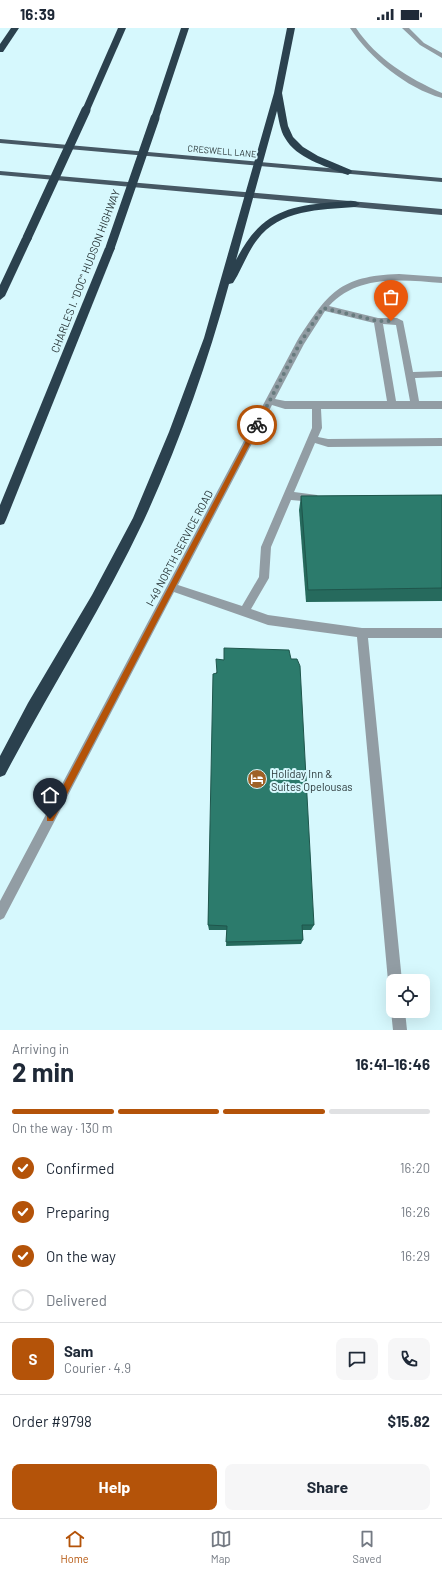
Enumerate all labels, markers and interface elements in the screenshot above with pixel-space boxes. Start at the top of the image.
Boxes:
text: 16:39 [20,5,55,23]
street label: CRESWELL LANE [187,143,257,159]
street label: CHARLES I. "DOC" HUDSON HIGHWAY [48,187,122,355]
pin [374,280,408,321]
icon: bag [380,286,402,308]
courier [237,405,277,445]
icon: bike [246,414,268,436]
street label: I-49 NORTH SERVICE ROAD [143,488,215,608]
place label: Holiday Inn & Suites Opelousas [271,767,353,793]
hotel icon: Holiday Inn & Suites Opelousas [246,768,268,790]
pin [33,778,67,819]
icon: home [39,784,61,806]
map controls [386,974,430,1018]
button: locate [386,974,430,1018]
text: Arriving in [12,1041,69,1057]
text: 16:41–16:46 [355,1055,430,1073]
text: 2 min [12,1056,74,1087]
text: On the way · 130 m [12,1120,113,1136]
icon: check [12,1157,34,1179]
text: Confirmed [46,1159,114,1177]
text: 16:20 [400,1160,430,1176]
icon: check [12,1201,34,1223]
text: Preparing [46,1203,110,1221]
text: 16:26 [401,1204,430,1220]
icon: check [12,1245,34,1267]
text: On the way [46,1247,116,1265]
text: 16:29 [401,1248,430,1264]
text: Delivered [46,1291,107,1309]
button: chat [336,1338,378,1380]
button: phone [388,1338,430,1380]
text: Sam [64,1342,93,1360]
text: S [29,1350,37,1368]
text: Courier · 4.9 [64,1360,131,1376]
text: Order #9798 [12,1412,92,1430]
text: $15.82 [387,1412,430,1430]
button: Help [12,1464,217,1510]
button: Share [225,1464,430,1510]
tab: Home [61,1528,89,1565]
tab: Map [210,1528,232,1565]
tab: Saved [353,1528,381,1565]

